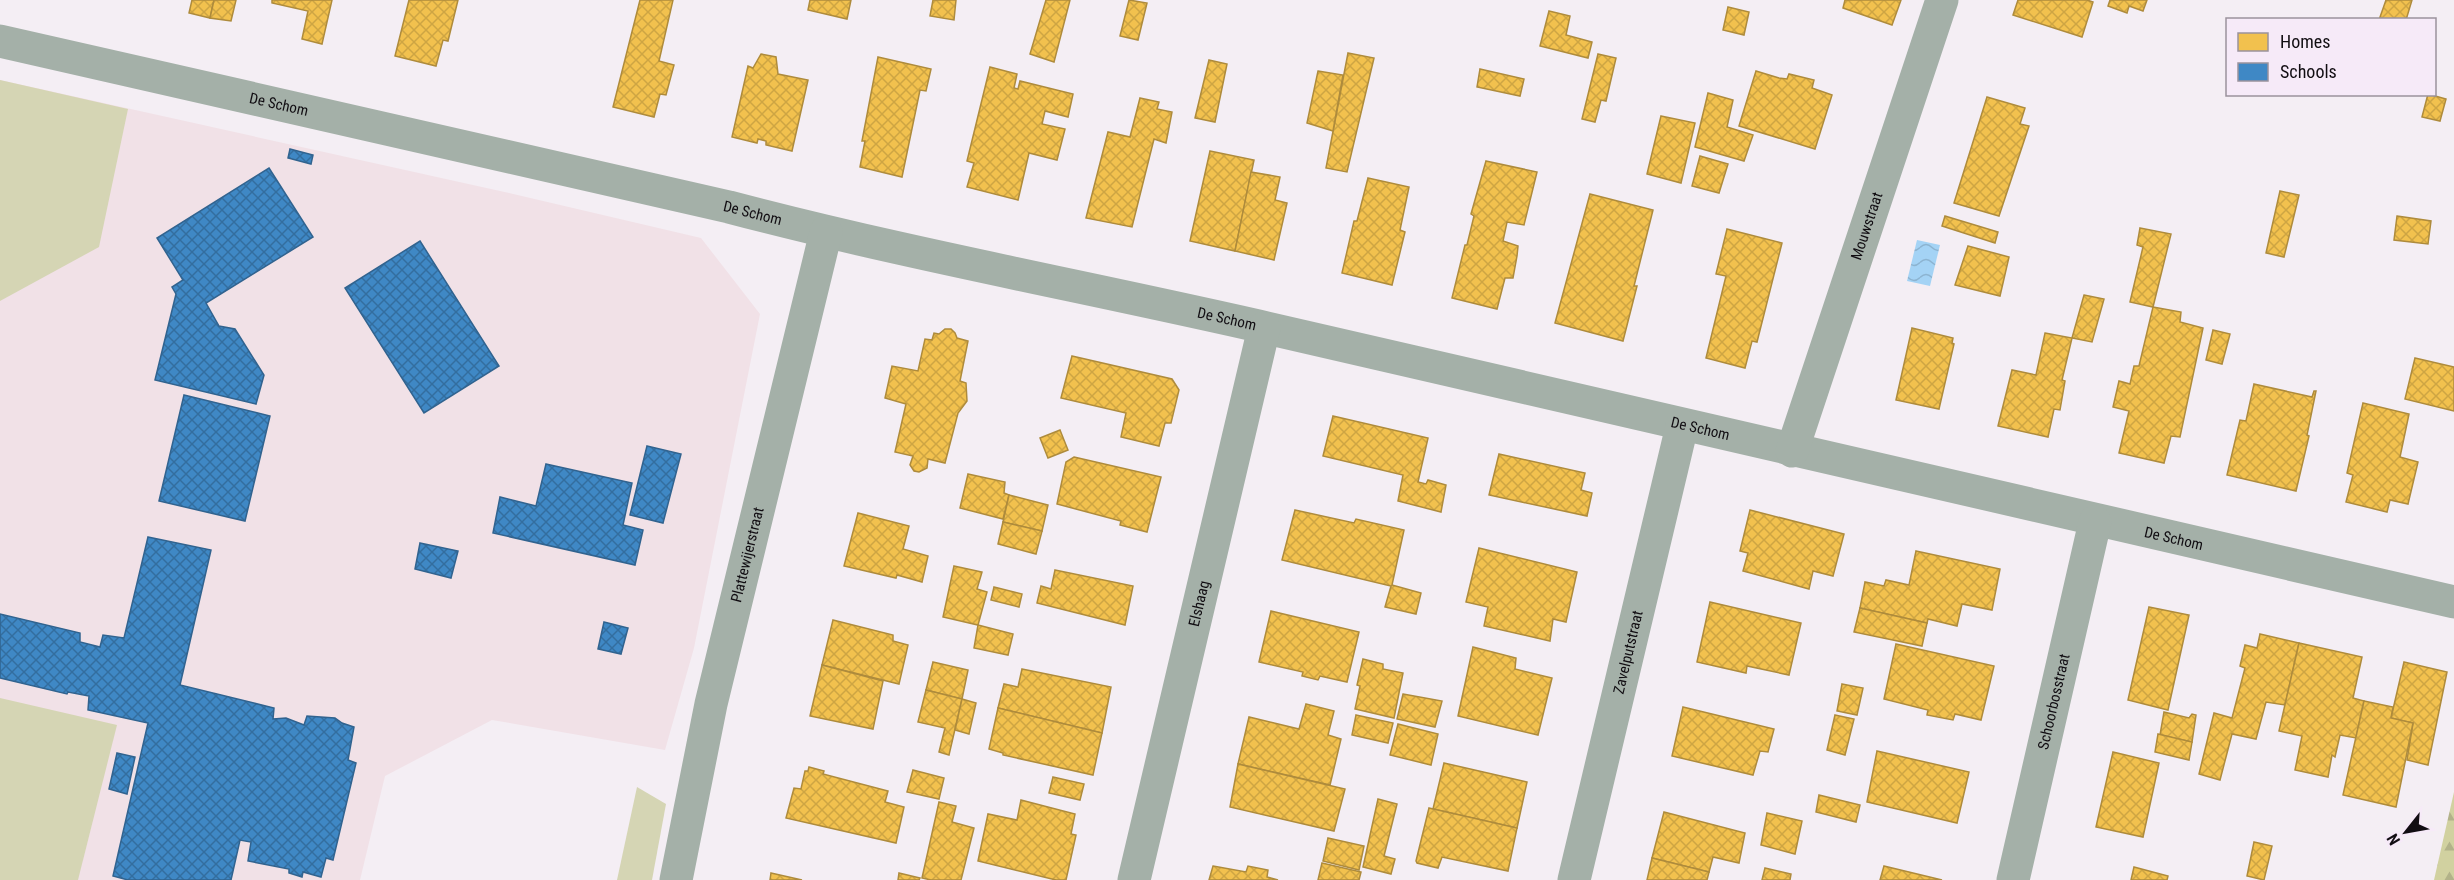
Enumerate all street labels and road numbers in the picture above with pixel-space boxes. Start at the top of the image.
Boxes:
street label: De Schom [248,89,310,120]
street label: Mouwstraat [1847,190,1886,262]
street label: De Schom [722,197,784,229]
street label: De Schom [1196,304,1258,334]
street label: De Schom [1669,413,1732,444]
street label: Plattewijerstraat [727,505,768,604]
street label: De Schom [2143,523,2205,554]
street label: Elshaag [1185,579,1213,628]
street label: Zavelputstraat [1610,609,1647,696]
street label: Schoorbosstraat [2034,652,2074,751]

